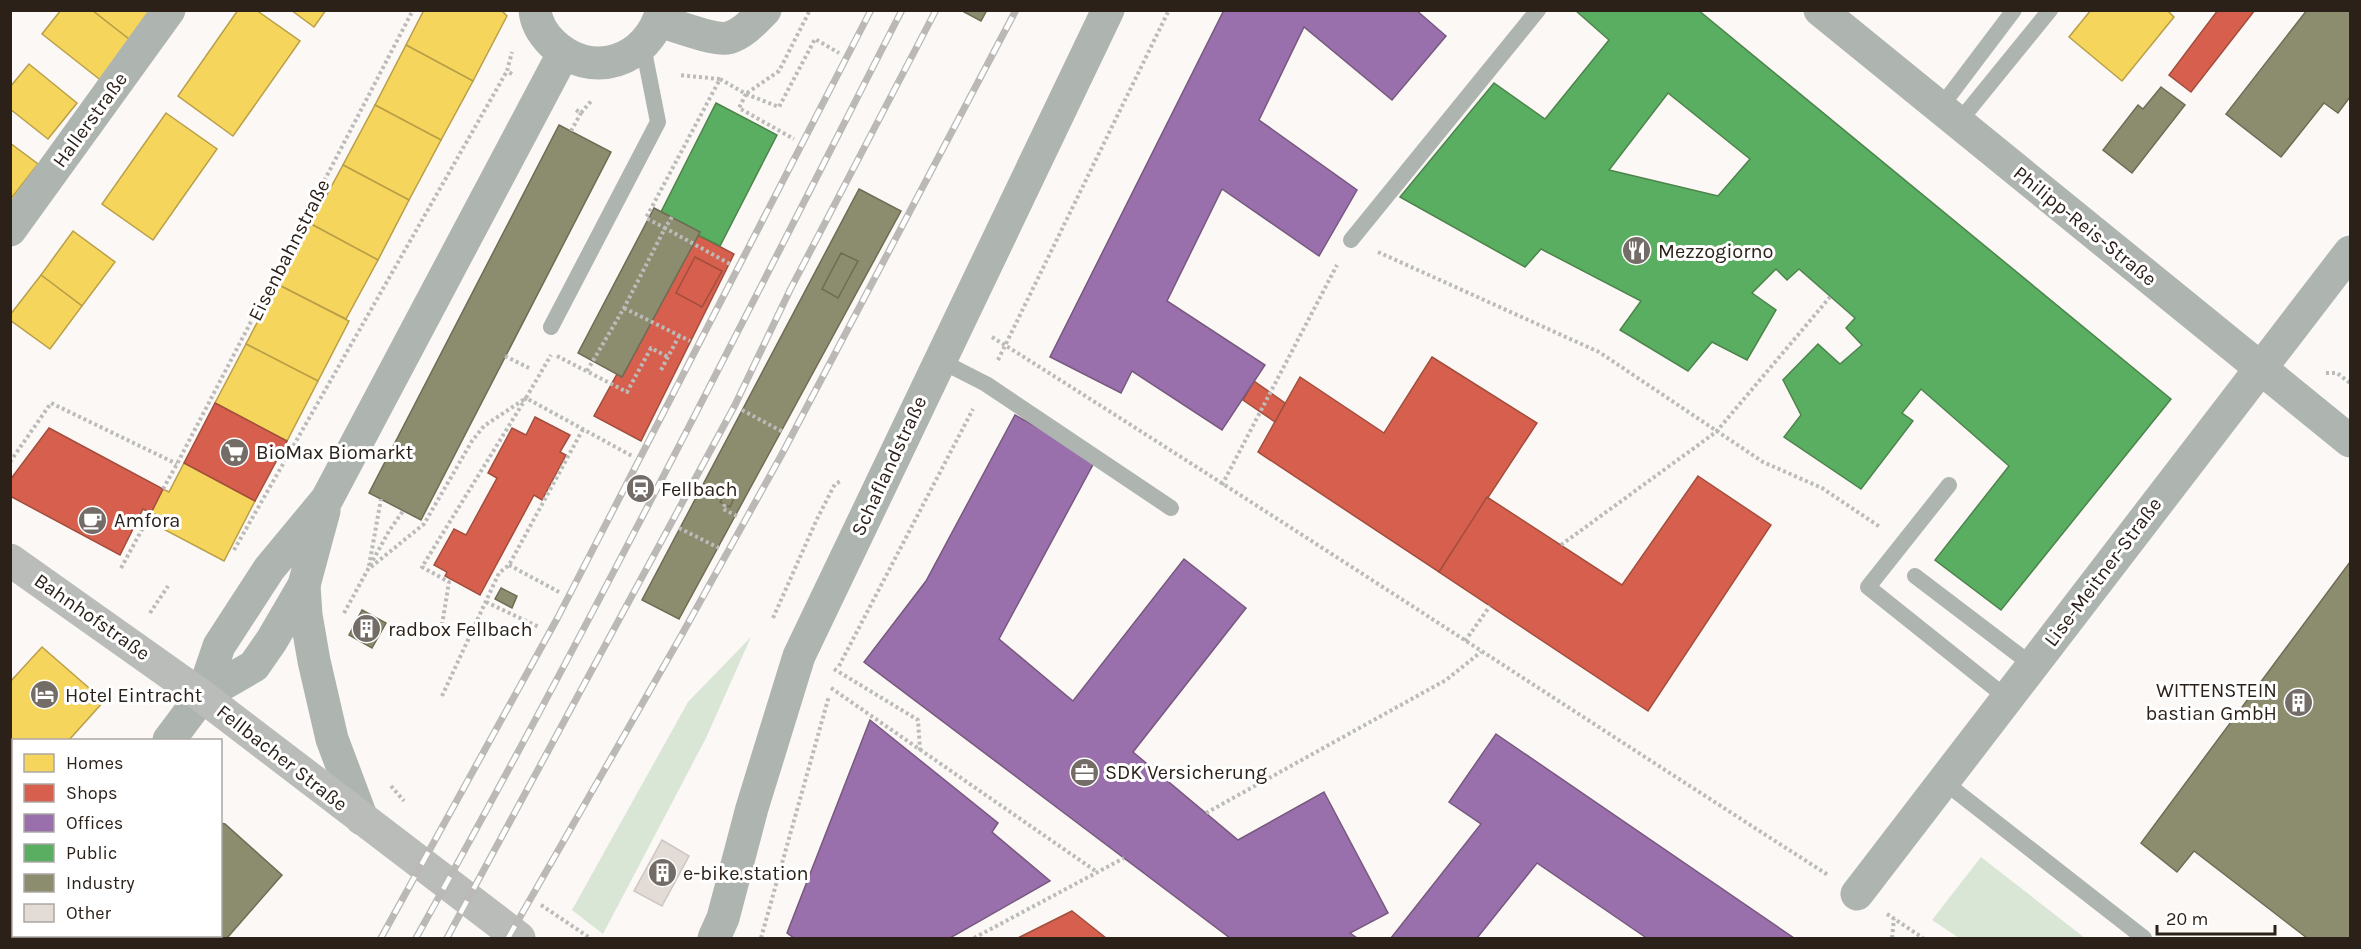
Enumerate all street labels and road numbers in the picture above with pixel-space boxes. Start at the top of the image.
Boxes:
street label: Hallerstraße [48,68,132,172]
street label: Philipp-Reis-Straße [2009,161,2161,291]
street label: Eisenbahnstraße [243,175,335,325]
street label: Schaflandstraße [847,392,931,540]
street label: Lise-Meitner-Straße [2039,493,2167,651]
street label: Bahnhofstraße [30,569,154,665]
street label: Fellbacher Straße [212,700,352,816]

